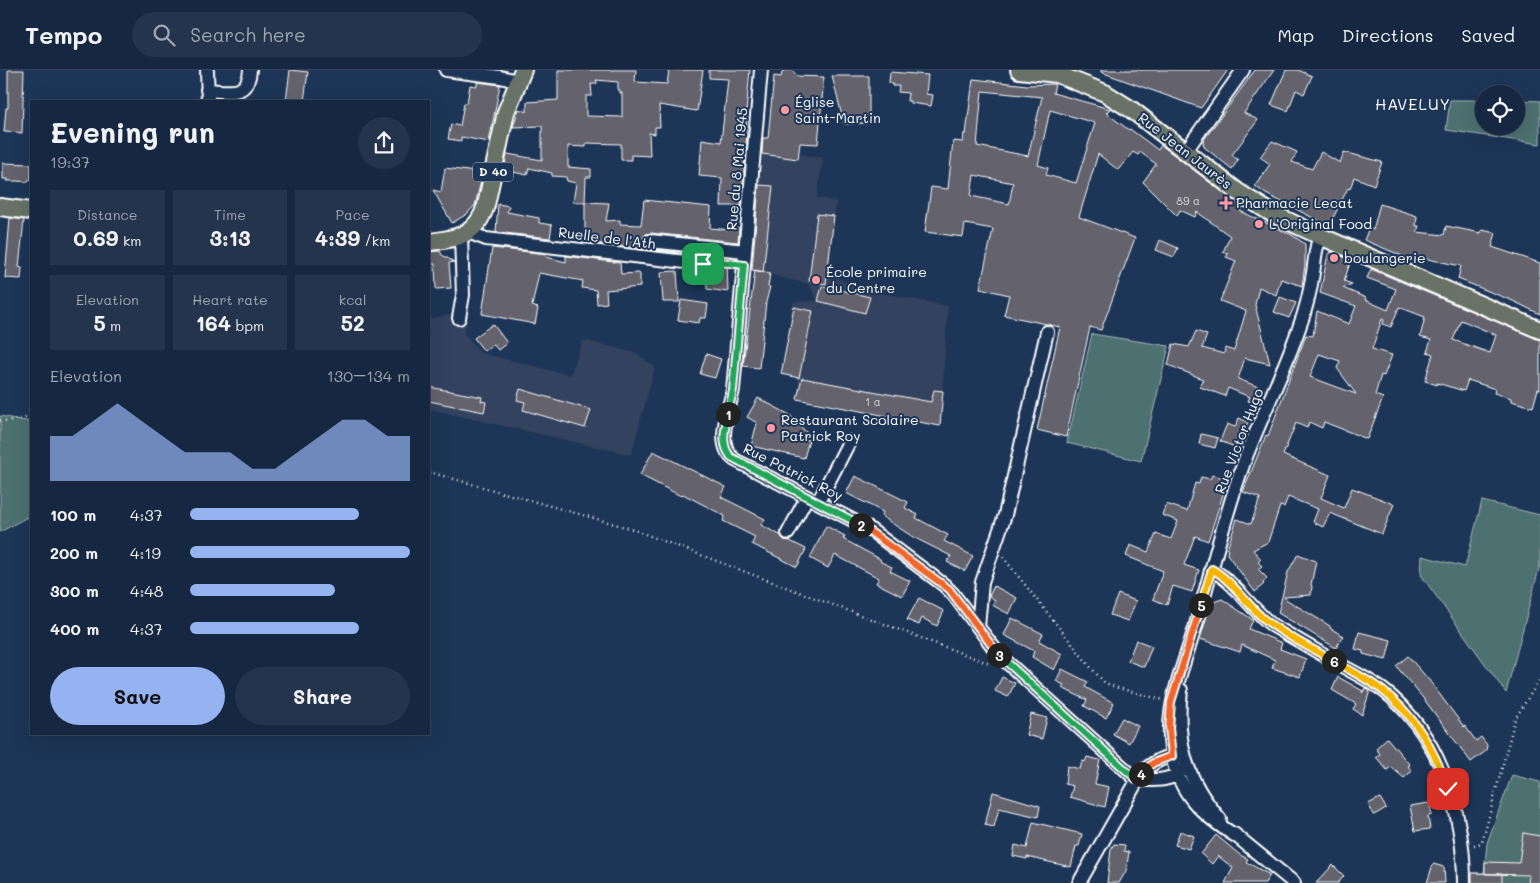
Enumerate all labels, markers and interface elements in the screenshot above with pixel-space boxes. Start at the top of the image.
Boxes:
search box [132,12,482,57]
text: Tempo [25,19,102,50]
icon: search [150,21,178,49]
text: Search here [190,22,306,47]
text: Map [1277,23,1314,47]
text: Directions [1342,23,1434,47]
text: Saved [1462,23,1515,47]
map controls [1475,85,1525,135]
button: locate [1475,85,1525,135]
place label: Église Saint-Martin [795,92,881,127]
district label: HAVELUY [1375,93,1451,114]
marker: Église Saint-Martin [779,104,791,116]
street label: Rue du 8 Mai 1945 [722,107,751,231]
street label: Rue Jean Jaurès [1135,108,1236,193]
text: Evening run [50,114,215,150]
button: share [358,117,410,169]
text: 19:37 [50,151,90,172]
road number: D 40 [473,162,513,181]
house number: 89 a [1176,193,1200,208]
place label: Pharmacie Lecat [1236,193,1353,212]
marker: Pharmacie Lecat [1220,197,1232,209]
text: Distance [77,205,137,224]
text: Time [214,205,246,224]
text: Pace [336,205,370,224]
place label: L'Original Food [1269,214,1372,233]
marker: L'Original Food [1253,218,1265,230]
street label: Ruelle de l'Ath [557,222,657,253]
text: 0.69 [73,224,118,251]
text: 3:13 [209,224,251,251]
text: 4:39 [315,224,360,251]
text: km [118,231,142,250]
text: /km [360,231,390,250]
pin [682,243,724,285]
place label: boulangerie [1344,248,1426,267]
icon: arrive [689,250,717,278]
marker: boulangerie [1328,252,1340,264]
place label: École primaire du Centre [826,262,927,297]
marker: École primaire du Centre [810,274,822,286]
text: Elevation [76,290,139,309]
text: Heart rate [192,290,268,309]
text: kcal [339,290,367,309]
text: 5 [93,309,106,336]
text: 164 [196,309,231,336]
text: 52 [341,309,365,336]
text: m [106,316,121,335]
text: bpm [231,316,264,335]
text: Elevation [50,365,122,386]
text: 130–134 m [327,365,410,386]
street label: Rue Victor Hugo [1210,385,1267,496]
house number: 1 a [865,394,881,409]
pin: 1 [716,402,740,426]
text: 1 [725,405,732,424]
place label: Restaurant Scolaire Patrick Roy [781,410,919,445]
marker: Restaurant Scolaire Patrick Roy [765,422,777,434]
street label: Rue Patrick Roy [740,438,846,505]
text: 100 m [50,504,96,525]
text: 4:37 [130,504,163,525]
pin: 2 [848,512,874,538]
text: 2 [858,516,865,535]
text: 200 m [50,542,98,563]
text: 4:19 [130,542,161,563]
text: 300 m [50,580,99,601]
text: 4:48 [130,580,163,601]
pin: 5 [1188,592,1214,618]
text: 5 [1197,596,1206,615]
text: 400 m [50,618,99,639]
text: 4:37 [130,618,163,639]
pin: 3 [986,642,1012,668]
text: 3 [995,646,1004,665]
pin: 6 [1322,648,1346,674]
text: 6 [1330,652,1339,671]
button: Save [50,667,225,725]
button: Share [235,667,410,725]
pin: 4 [1128,762,1154,786]
text: 4 [1137,765,1146,784]
pin [1427,768,1469,810]
icon: check [1434,775,1462,803]

